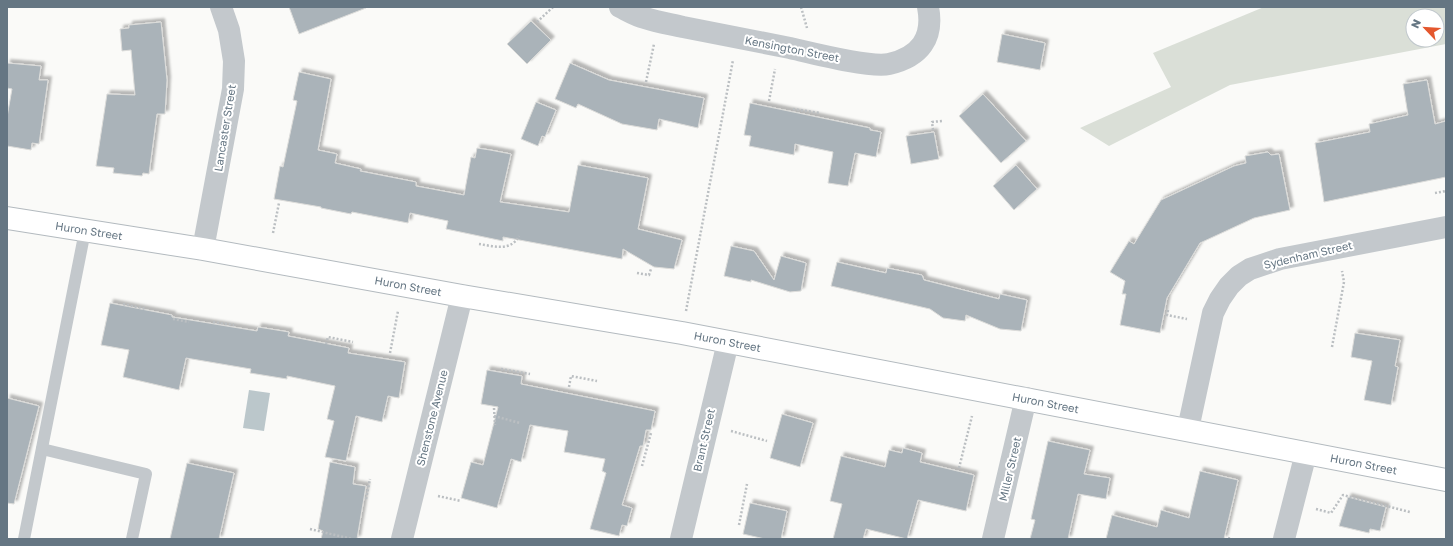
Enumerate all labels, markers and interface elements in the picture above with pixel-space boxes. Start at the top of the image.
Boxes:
north arrow [1405,8,1445,48]
text: N [1408,17,1423,30]
street label: Kensington Street [744,33,840,64]
street label: Lancaster Street [211,84,238,172]
street label: Huron Street [54,219,124,242]
street label: Sydenham Street [1262,238,1354,271]
street label: Huron Street [374,273,443,298]
street label: Huron Street [693,328,762,354]
street label: Shenstone Avenue [413,369,450,467]
street label: Huron Street [1011,390,1080,415]
street label: Brant Street [690,407,717,473]
street label: Miller Street [996,436,1023,502]
street label: Huron Street [1329,451,1398,476]

